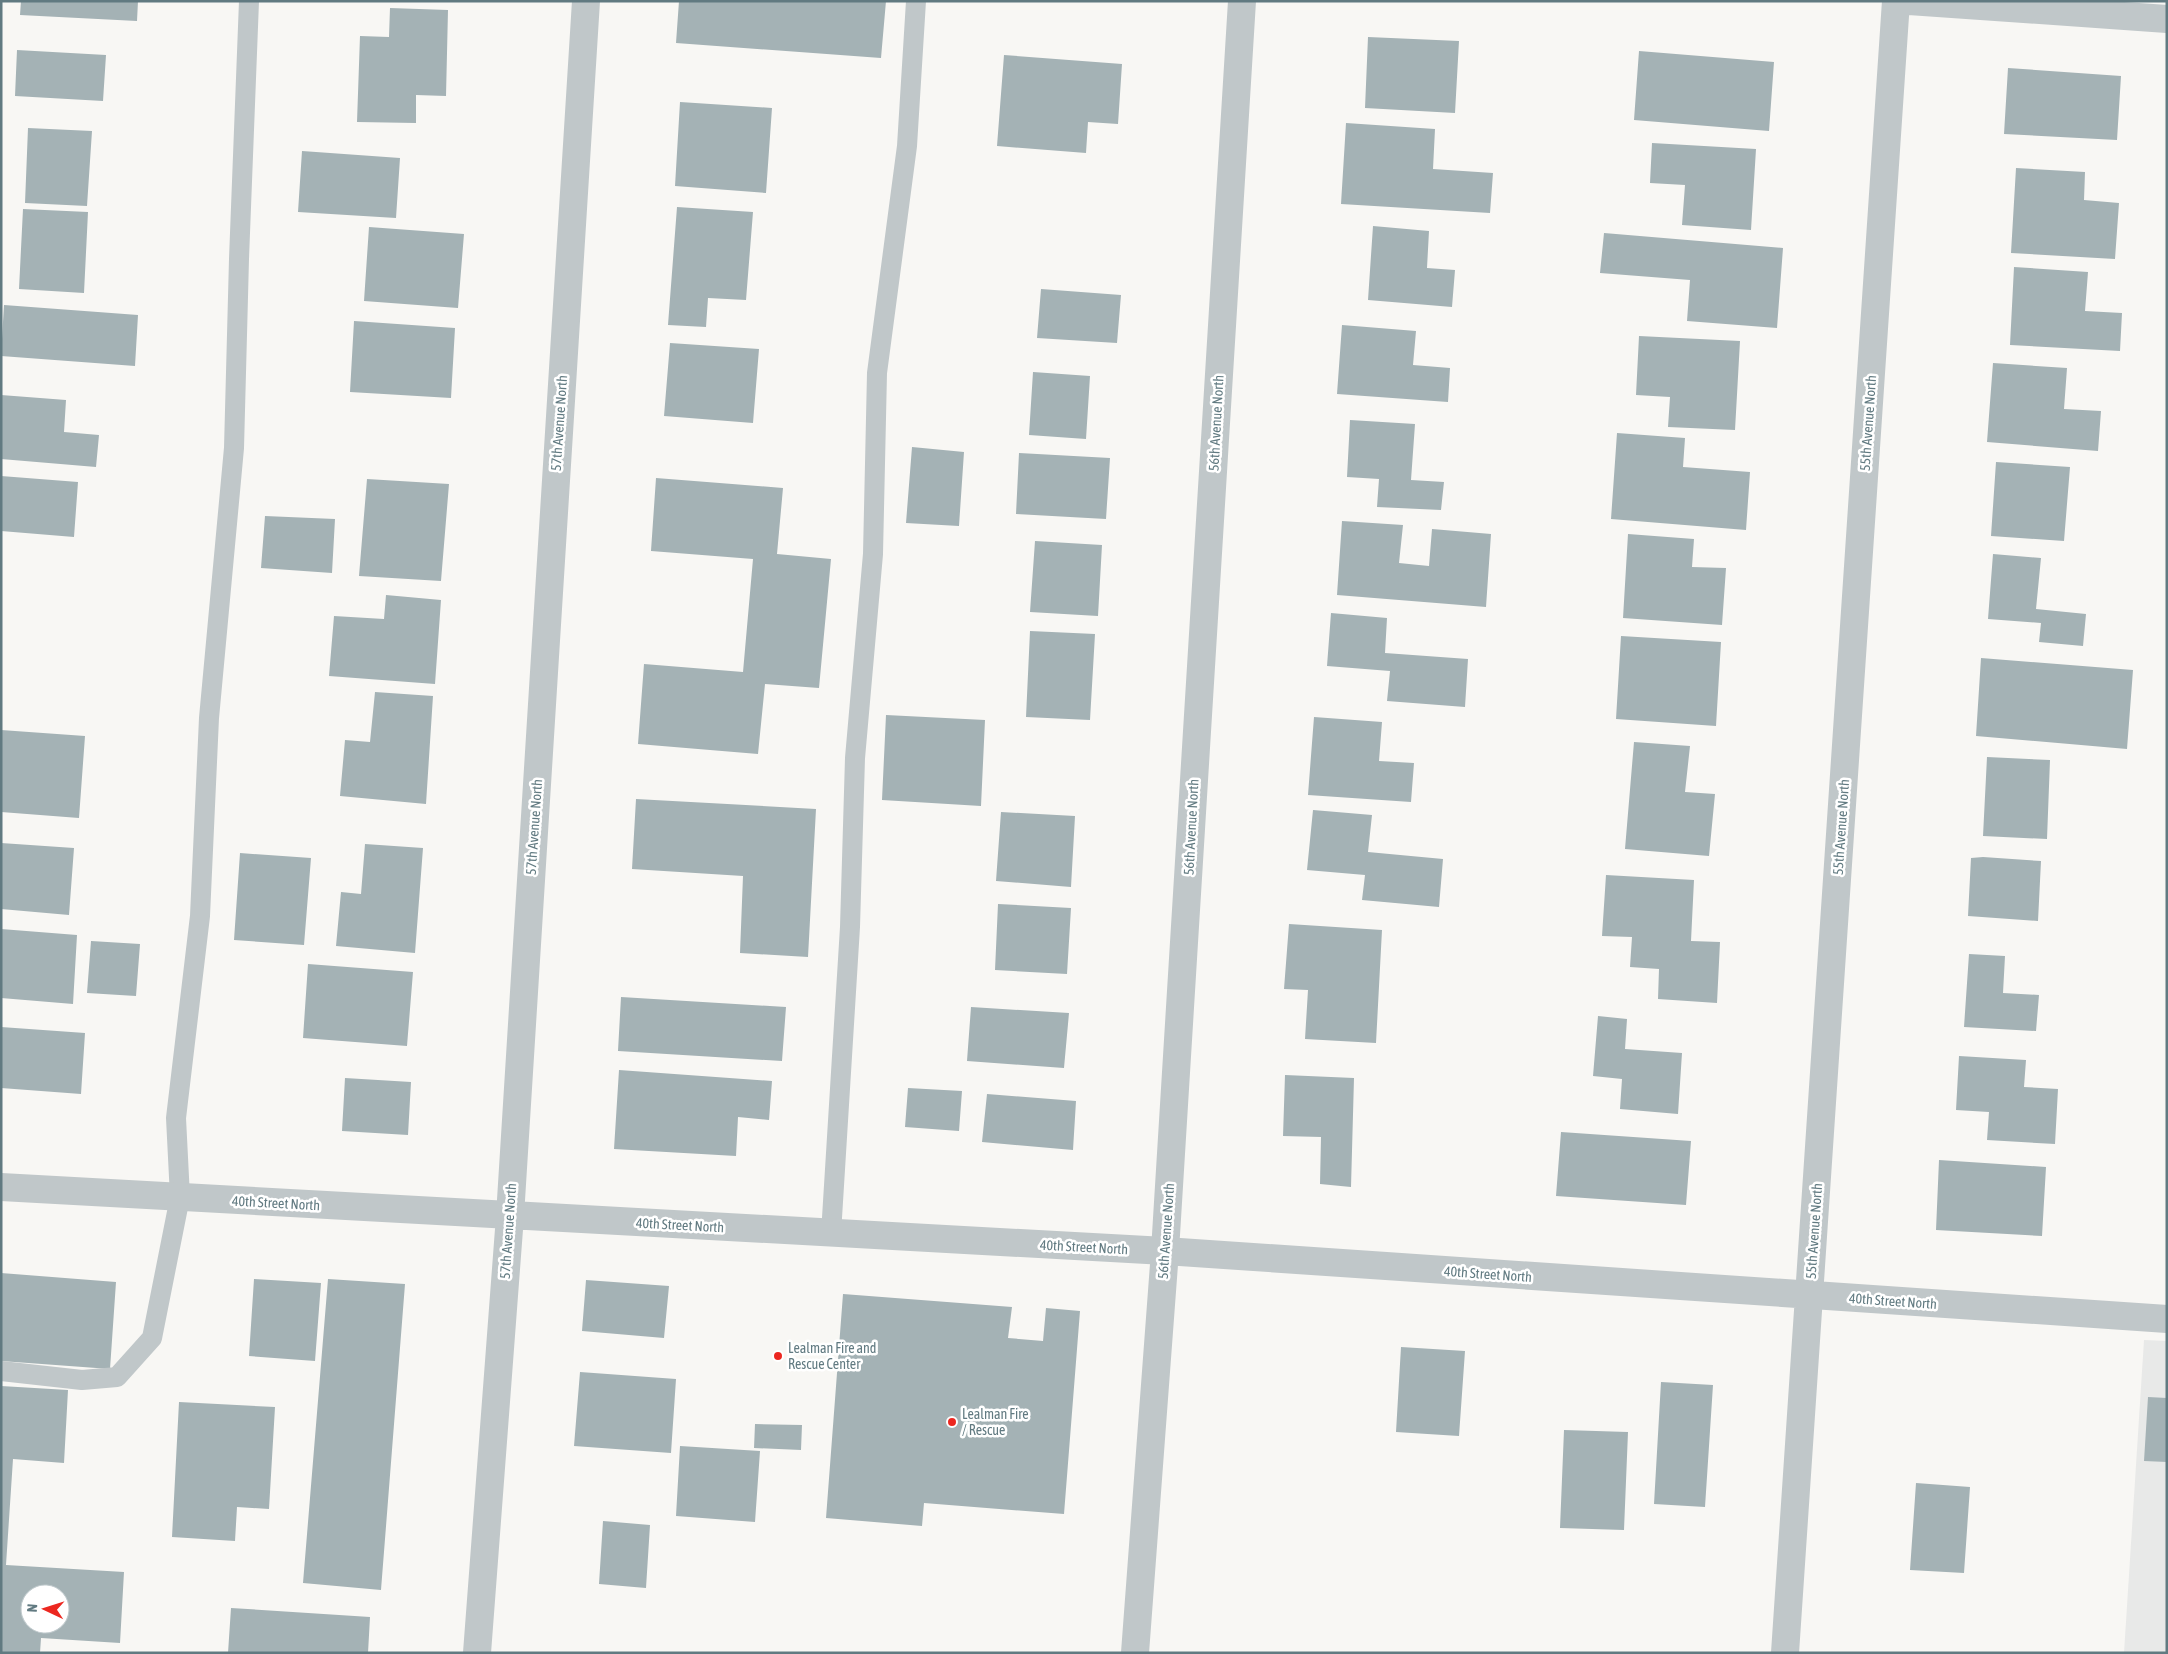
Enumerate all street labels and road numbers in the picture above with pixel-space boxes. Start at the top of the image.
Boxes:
street label: 57th Avenue North [548,374,570,472]
street label: 55th Avenue North [1857,374,1879,472]
street label: 56th Avenue North [1205,375,1227,471]
street label: 57th Avenue North [523,778,545,876]
street label: 55th Avenue North [1830,778,1852,876]
street label: 56th Avenue North [1180,779,1202,875]
street label: 57th Avenue North [497,1182,519,1280]
street label: 56th Avenue North [1155,1182,1177,1280]
street label: 55th Avenue North [1803,1182,1825,1280]
street label: 40th Street North [232,1193,320,1213]
street label: 40th Street North [636,1215,724,1235]
street label: 40th Street North [1040,1237,1128,1257]
street label: 40th Street North [1443,1263,1533,1285]
street label: 40th Street North [1848,1290,1938,1312]

